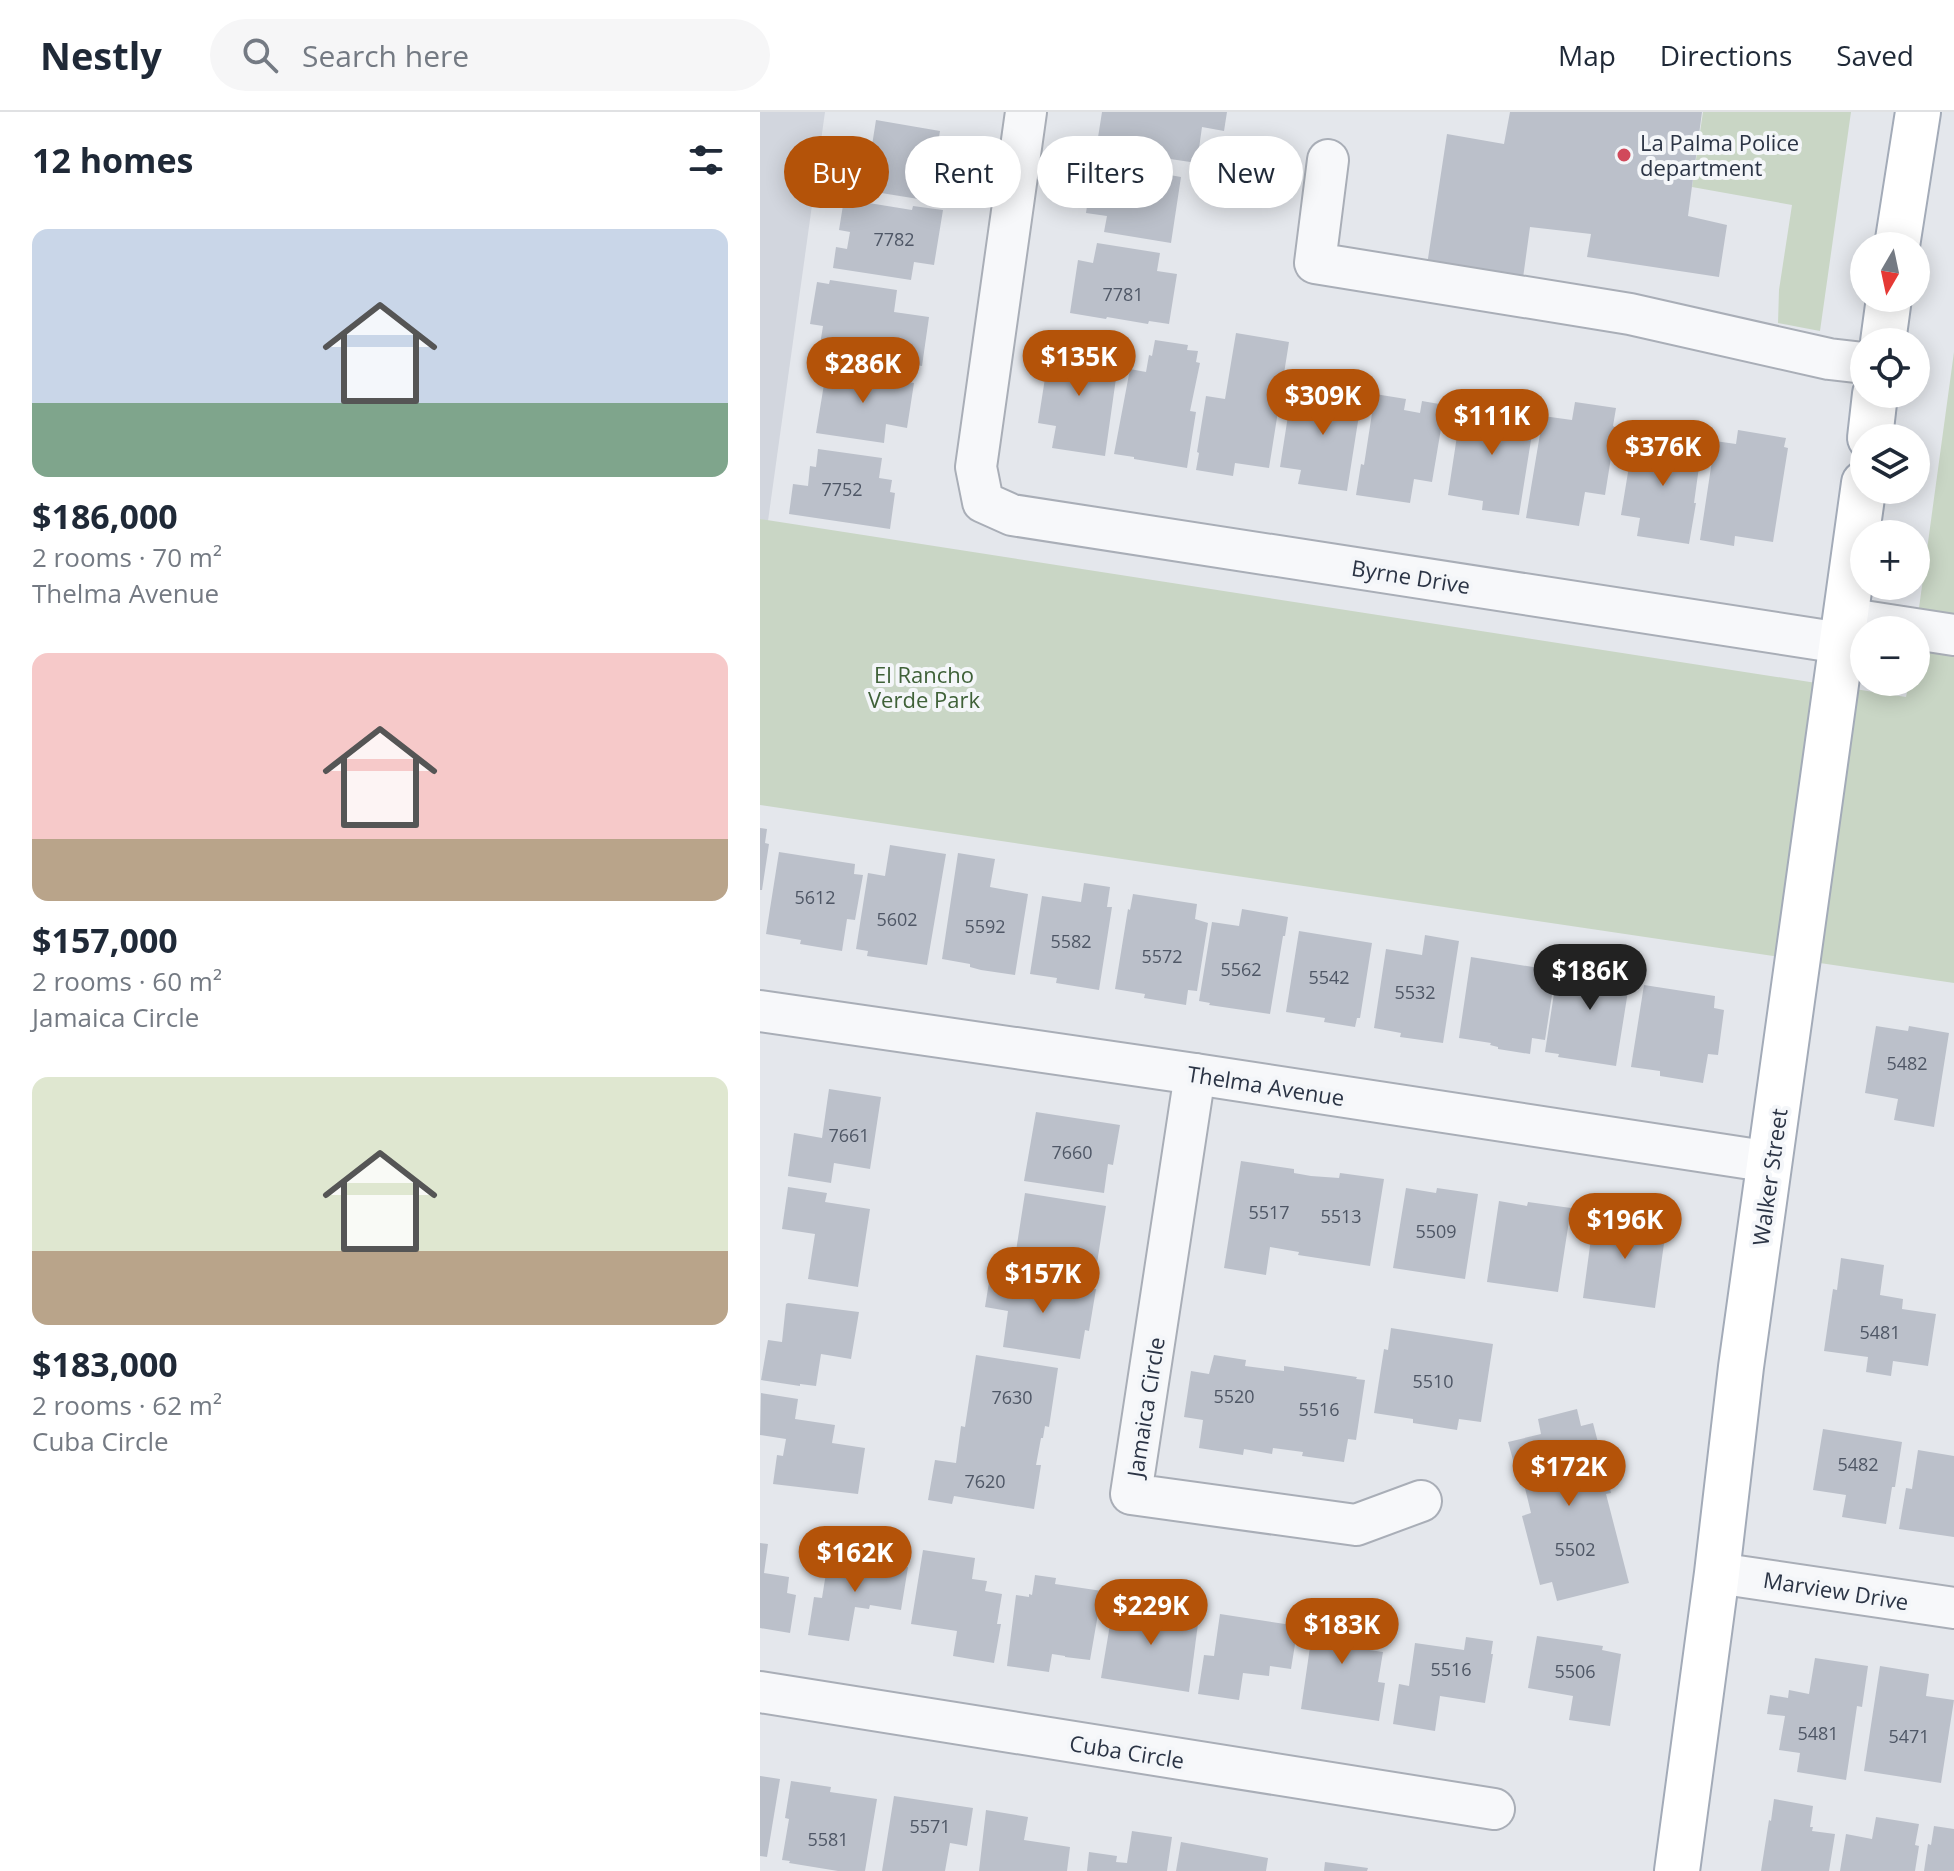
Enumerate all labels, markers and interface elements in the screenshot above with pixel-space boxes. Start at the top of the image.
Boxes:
search box [210,19,770,91]
text: Nestly [40,29,162,81]
icon: search [238,33,282,77]
text: Search here [302,35,469,76]
text: Map [1558,36,1616,74]
text: Directions [1660,36,1792,74]
text: Saved [1836,36,1914,74]
place label: La Palma Police department [1640,127,1799,182]
chip: Buy [784,136,889,208]
chip: Rent [905,136,1021,208]
chip: Filters [1037,136,1173,208]
chip: New [1189,136,1303,208]
text: 12 homes [32,137,193,183]
icon: filters [684,138,728,182]
marker: La Palma Police department [1615,146,1633,164]
house number: 7782 [873,227,915,251]
north arrow [1850,232,1930,312]
map controls [1850,232,1930,696]
icon: home [308,281,452,425]
house number: 7781 [1102,282,1144,306]
button: locate [1850,328,1930,408]
pin: $135K [1023,330,1135,398]
pin: $286K [807,337,919,405]
text: $135K [1041,338,1117,374]
text: $286K [825,345,901,381]
pin: $309K [1267,369,1379,437]
text: $309K [1285,377,1361,413]
pin: $111K [1436,389,1548,457]
text: $111K [1454,397,1530,433]
pin: $376K [1607,420,1719,488]
button: layers [1850,424,1930,504]
text: $376K [1625,428,1701,464]
house number: 7752 [821,477,863,501]
text: $186,000 [32,493,178,539]
button: + [1850,520,1930,600]
text: 2 rooms · 70 m² [32,539,222,575]
street label: Byrne Drive [1350,552,1472,600]
text: Thelma Avenue [32,575,219,611]
button: − [1850,616,1930,696]
park label: El Rancho Verde Park [868,659,980,714]
icon: home [308,705,452,849]
house number: 5612 [794,885,836,909]
house number: 5602 [876,907,918,931]
house number: 5592 [964,914,1006,938]
text: $157,000 [32,917,178,963]
house number: 5582 [1050,929,1092,953]
house number: 5572 [1141,944,1183,968]
pin: $186K [1534,944,1646,1012]
text: $186K [1552,952,1628,988]
house number: 5562 [1220,957,1262,981]
text: 2 rooms · 60 m² [32,963,222,999]
house number: 5542 [1308,965,1350,989]
house number: 5532 [1394,980,1436,1004]
text: Jamaica Circle [32,999,199,1035]
house number: 5482 [1886,1051,1928,1075]
street label: Thelma Avenue [1185,1058,1347,1112]
street label: Walker Street [1745,1106,1793,1247]
house number: 7661 [828,1123,870,1147]
icon: home [308,1129,452,1273]
house number: 7660 [1051,1140,1093,1164]
pin: $196K [1569,1193,1681,1261]
house number: 5517 [1248,1200,1290,1224]
text: $196K [1587,1201,1663,1237]
house number: 5513 [1320,1204,1362,1228]
house number: 5509 [1415,1219,1457,1243]
pin: $157K [987,1247,1099,1315]
text: $157K [1005,1255,1081,1291]
house number: 5481 [1859,1320,1901,1344]
street label: Jamaica Circle [1119,1335,1171,1481]
text: $183,000 [32,1341,178,1387]
house number: 5510 [1412,1369,1454,1393]
house number: 5520 [1213,1384,1255,1408]
house number: 7630 [991,1385,1033,1409]
text: 2 rooms · 62 m² [32,1387,222,1423]
house number: 5516 [1298,1397,1340,1421]
text: Cuba Circle [32,1423,169,1459]
pin: $172K [1513,1440,1625,1508]
text: $172K [1531,1448,1607,1484]
house number: 5482 [1837,1452,1879,1476]
house number: 7620 [964,1469,1006,1493]
pin: $162K [799,1526,911,1594]
text: $162K [817,1534,893,1570]
house number: 5502 [1554,1537,1596,1561]
street label: Marview Drive [1761,1564,1911,1616]
pin: $229K [1095,1579,1207,1647]
text: $229K [1113,1587,1189,1623]
pin: $183K [1286,1598,1398,1666]
text: $183K [1304,1606,1380,1642]
house number: 5516 [1430,1657,1472,1681]
house number: 5506 [1554,1659,1596,1683]
house number: 5481 [1797,1721,1839,1745]
house number: 5471 [1888,1724,1930,1748]
street label: Cuba Circle [1068,1727,1186,1775]
house number: 5571 [909,1814,951,1838]
house number: 5581 [807,1827,849,1851]

